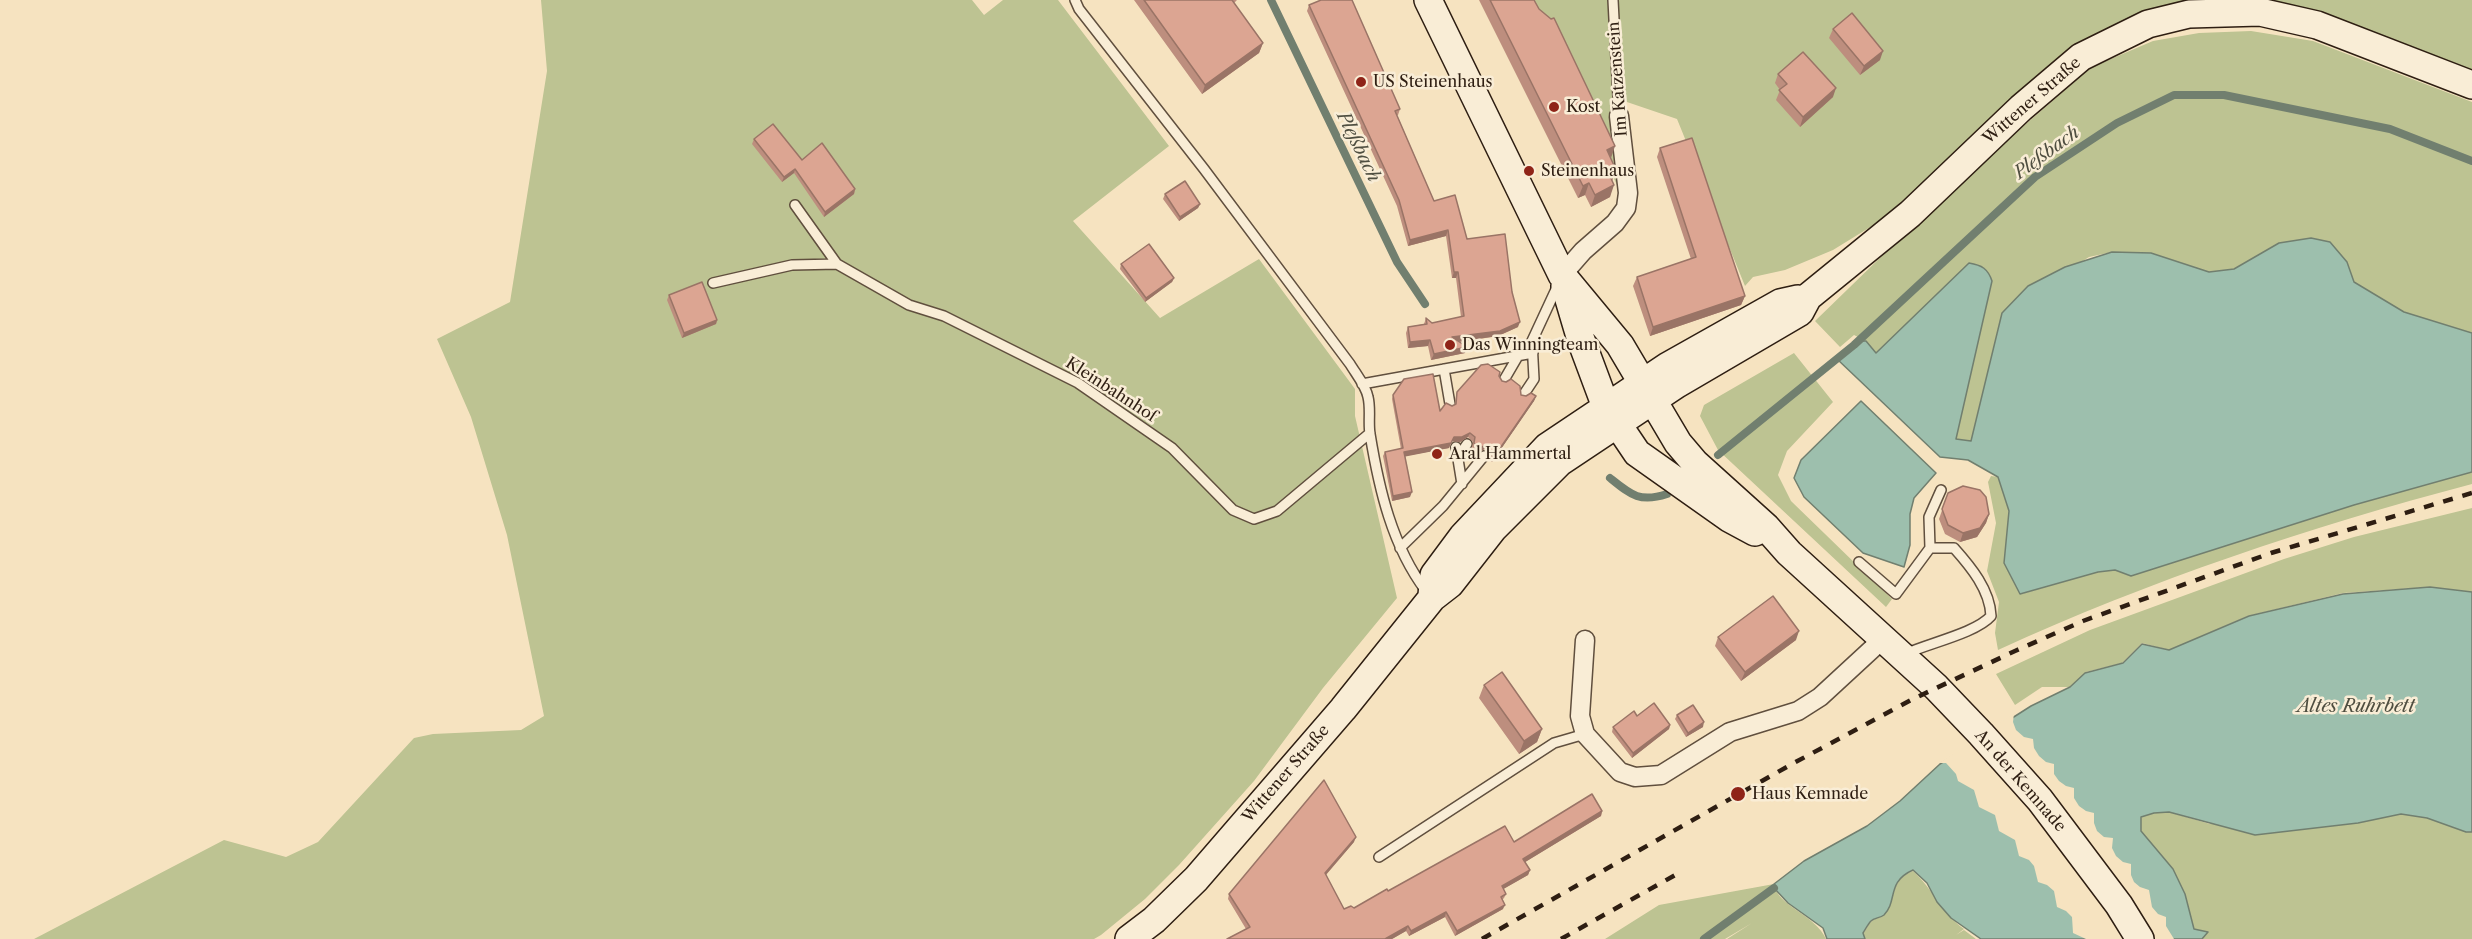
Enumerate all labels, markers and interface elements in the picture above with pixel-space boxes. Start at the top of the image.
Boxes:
street label: Im Katzenstein [1604,21,1632,137]
street label: Wittener Straße [1979,53,2085,149]
place label: US Steinenhaus [1373,72,1492,92]
marker: US Steinenhaus [1354,75,1368,89]
place label: Kost [1566,97,1600,117]
marker: Kost [1547,100,1561,114]
water label: Pleßbach [1332,108,1384,186]
water label: Pleßbach [2010,122,2084,184]
place label: Steinenhaus [1541,161,1634,181]
marker: Steinenhaus [1522,164,1536,178]
place label: Das Winningteam [1462,335,1598,355]
marker: Das Winningteam [1443,338,1457,352]
street label: Kleinbahnhof [1062,353,1160,427]
place label: Aral Hammertal [1449,444,1571,464]
marker: Aral Hammertal [1430,447,1444,461]
water label: Altes Ruhrbett [2297,696,2415,718]
street label: Wittener Straße [1238,721,1334,827]
street label: An der Kemnade [1970,726,2070,836]
place label: Haus Kemnade [1752,784,1868,804]
marker: Haus Kemnade [1729,785,1747,803]

